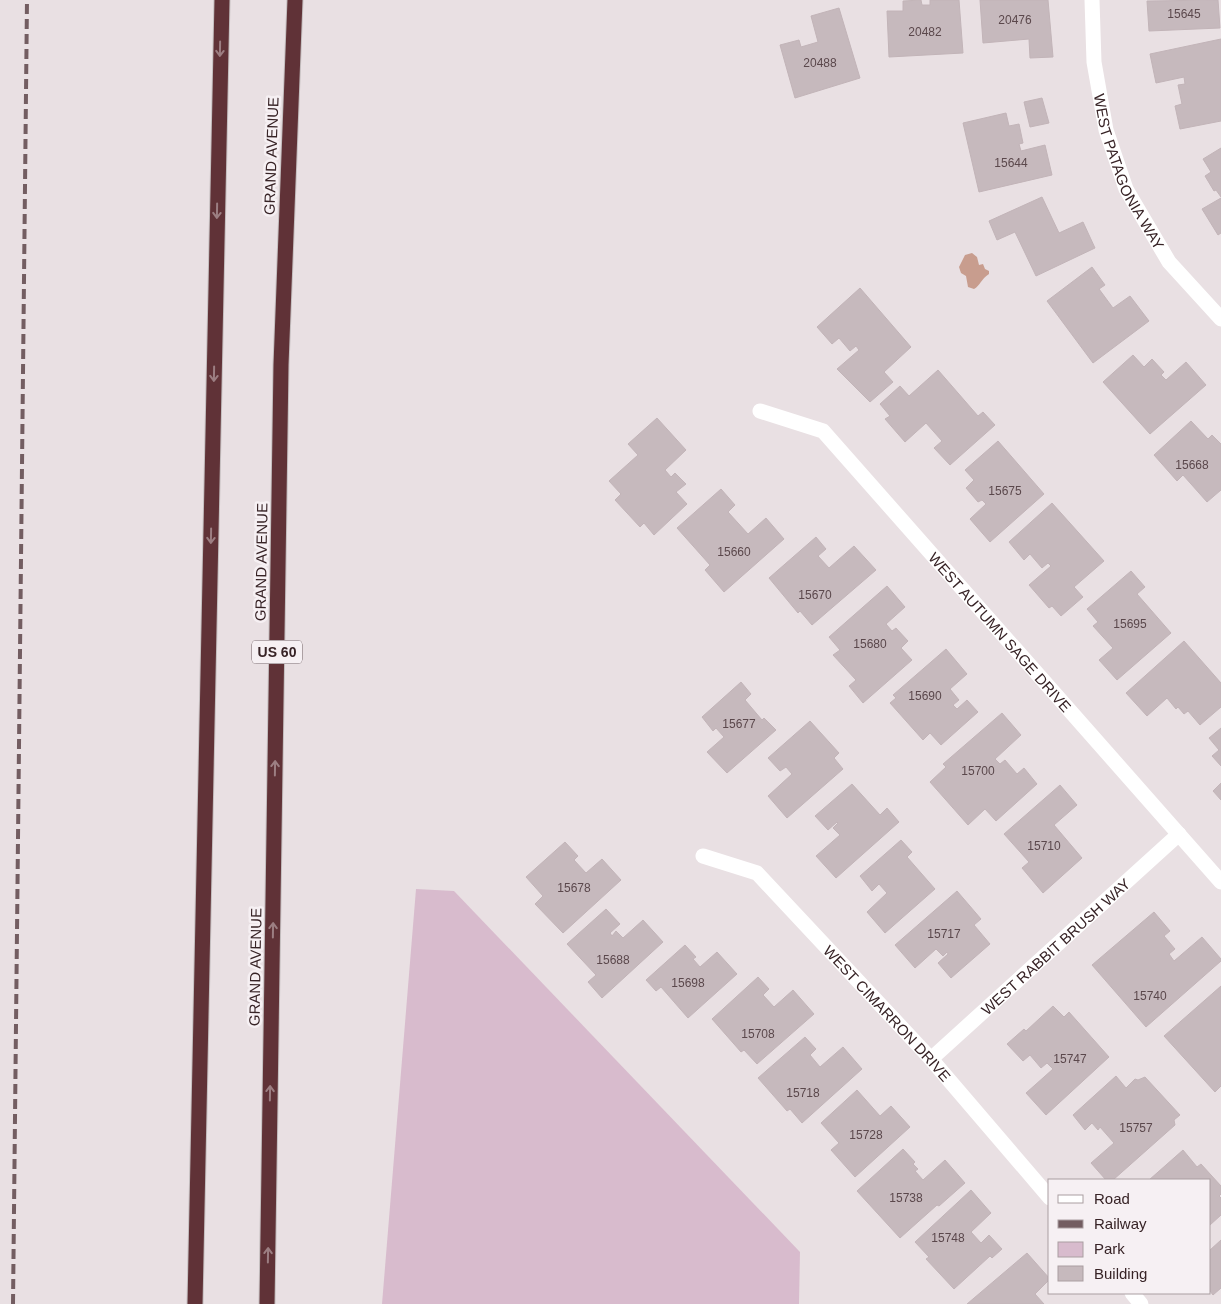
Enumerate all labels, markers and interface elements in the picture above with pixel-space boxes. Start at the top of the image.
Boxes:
house number: 15645 [1167,7,1201,21]
house number: 20476 [998,13,1032,27]
house number: 20482 [908,25,942,39]
one-way arrow [215,40,225,56]
house number: 20488 [803,56,837,70]
street label: WEST PATAGONIA WAY [1091,92,1168,252]
street label: GRAND AVENUE [260,97,282,215]
house number: 15644 [994,156,1028,170]
one-way arrow [212,202,222,219]
one-way arrow [209,365,219,381]
house number: 15668 [1175,458,1209,472]
house number: 15675 [988,484,1022,498]
street label: GRAND AVENUE [251,503,271,621]
one-way arrow [206,528,216,544]
house number: 15660 [717,545,751,559]
street label: WEST AUTUMN SAGE DRIVE [926,549,1075,715]
house number: 15670 [798,588,832,602]
house number: 15695 [1113,617,1147,631]
house number: 15680 [853,637,887,651]
road number: US 60 [252,640,302,664]
house number: 15690 [908,689,942,703]
house number: 15677 [722,717,756,731]
one-way arrow [270,760,280,776]
house number: 15700 [961,764,995,778]
house number: 15710 [1027,839,1061,853]
street label: WEST RABBIT BRUSH WAY [978,874,1133,1018]
house number: 15678 [557,881,591,895]
street label: GRAND AVENUE [245,908,265,1026]
one-way arrow [268,923,278,939]
house number: 15717 [927,927,961,941]
street label: WEST CIMARRON DRIVE [820,942,955,1084]
house number: 15688 [596,953,630,967]
house number: 15698 [671,976,705,990]
house number: 15740 [1133,989,1167,1003]
house number: 15708 [741,1027,775,1041]
house number: 15747 [1053,1052,1087,1066]
one-way arrow [265,1085,275,1102]
house number: 15718 [786,1086,820,1100]
house number: 15757 [1119,1121,1153,1135]
house number: 15728 [849,1128,883,1142]
legend [1048,1179,1211,1294]
text: Road [1094,1190,1130,1207]
house number: 15738 [889,1191,923,1205]
text: Railway [1094,1215,1147,1232]
house number: 15748 [931,1231,965,1245]
text: Park [1094,1240,1125,1257]
one-way arrow [263,1248,273,1264]
text: Building [1094,1265,1147,1282]

